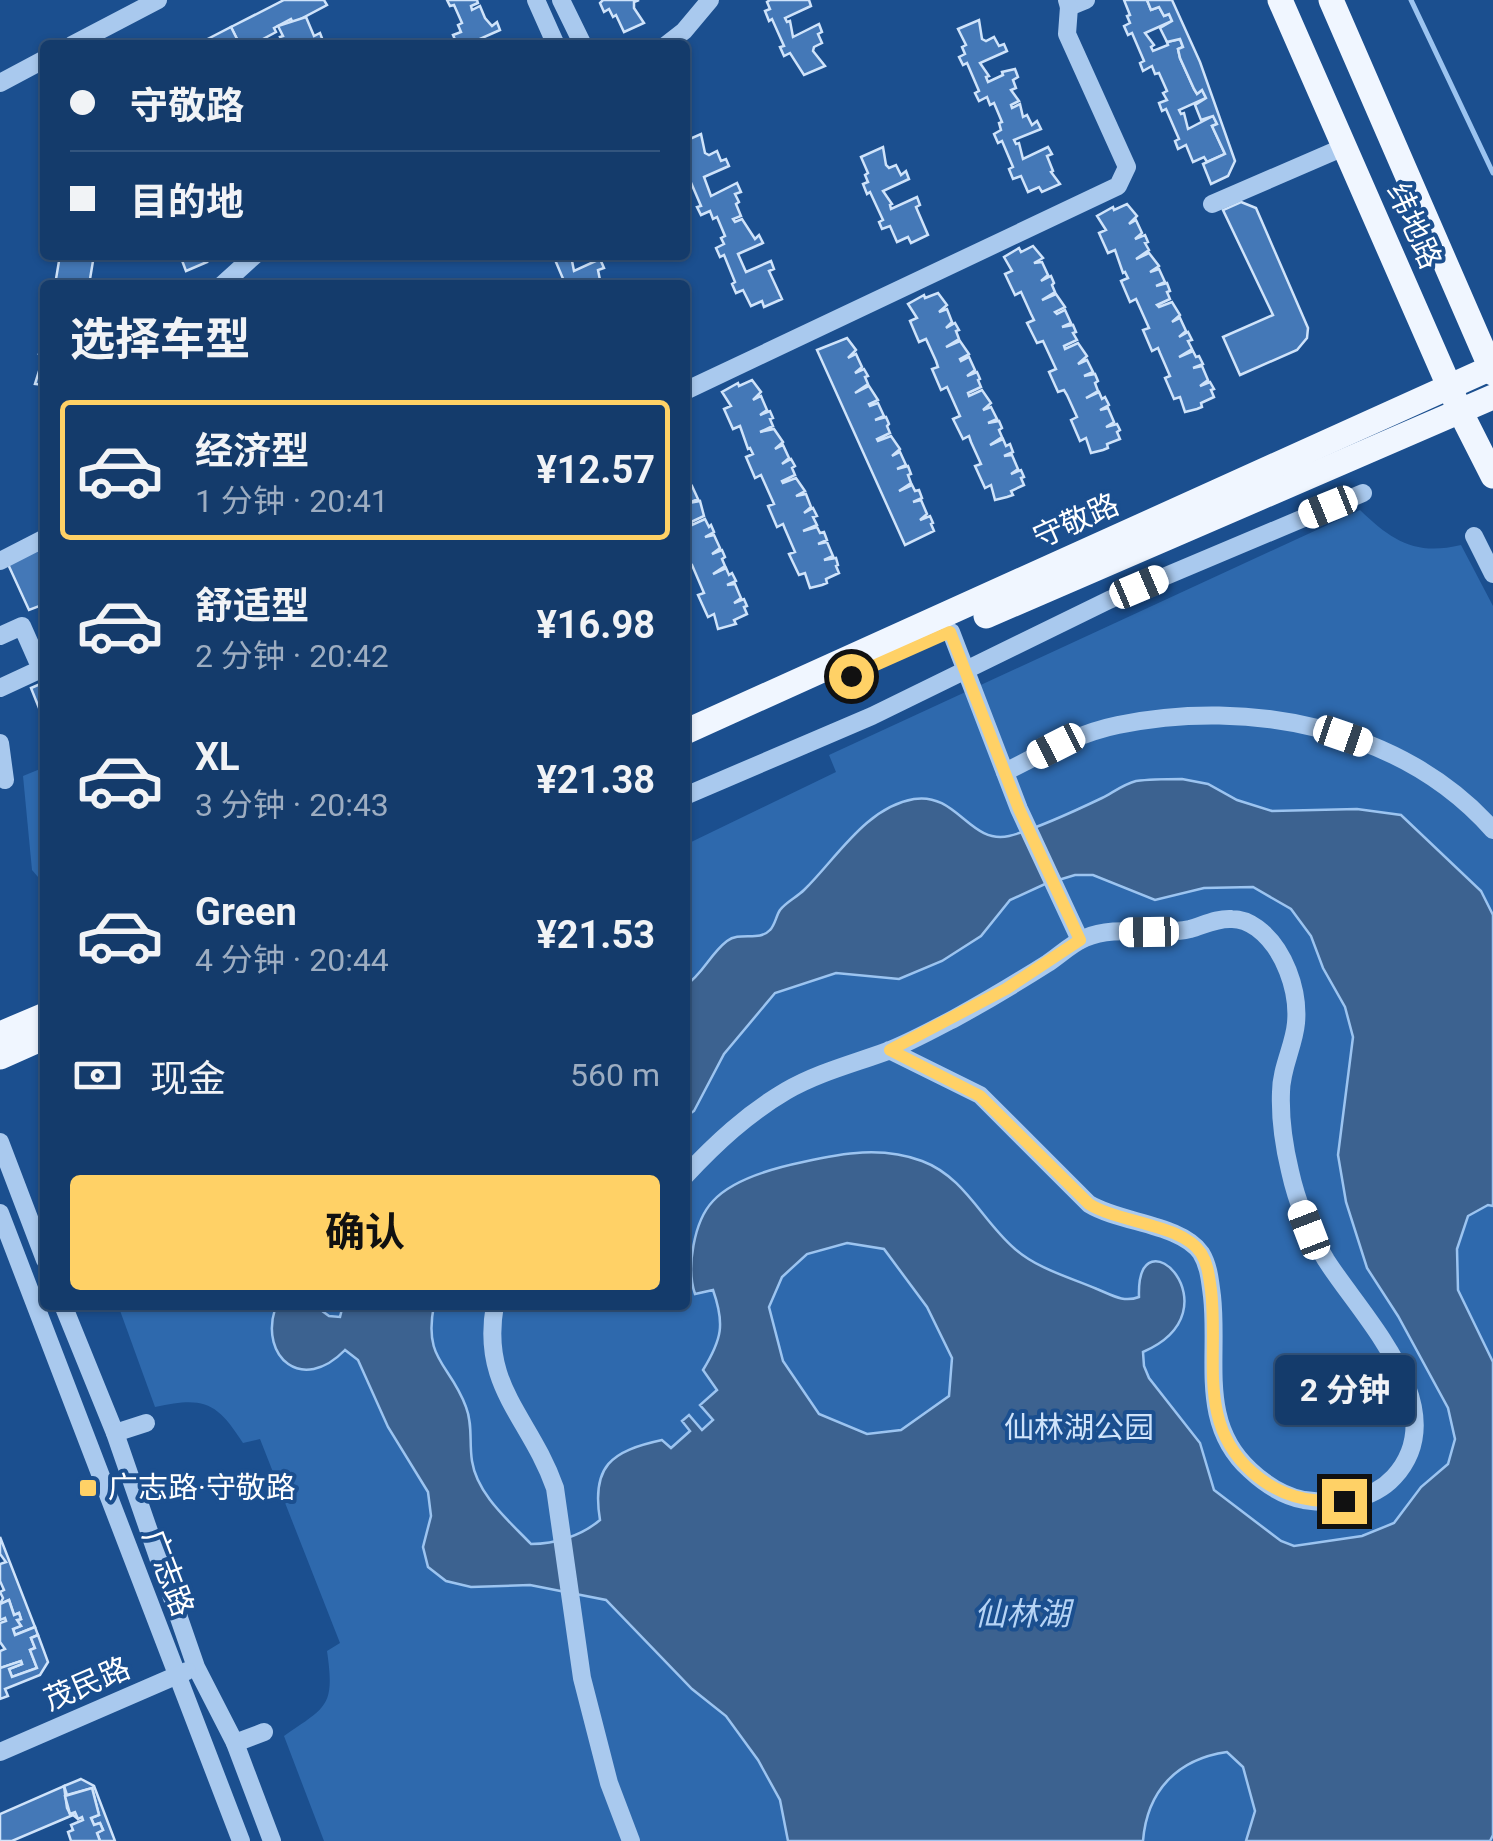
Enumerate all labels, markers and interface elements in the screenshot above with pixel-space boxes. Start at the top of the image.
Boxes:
text: 守敬路 [130,84,244,128]
street label: 纬地路 [1380,178,1449,274]
text: 目的地 [130,180,244,224]
text: 选择车型 [70,313,250,366]
icon: car [75,425,165,515]
text: 经济型 [195,429,309,473]
text: ¥12.57 [536,448,655,492]
text: 1 分钟 · 20:41 [195,482,389,520]
car [1295,482,1361,532]
street label: 守敬路 [1028,486,1124,555]
car [1106,561,1172,613]
icon: car [75,580,165,670]
text: 舒适型 [195,584,309,628]
text: ¥16.98 [536,603,655,647]
text: 2 分钟 · 20:42 [195,637,389,675]
route start [829,654,874,699]
car [1310,712,1376,760]
car [1022,719,1090,773]
icon: car [75,735,165,825]
text: XL [195,735,240,779]
text: ¥21.38 [536,758,655,802]
text: 3 分钟 · 20:43 [195,786,389,824]
icon: car [75,890,165,980]
text: Green [195,890,297,934]
text: ¥21.53 [536,913,655,957]
car [1119,916,1179,948]
text: 4 分钟 · 20:44 [195,941,389,979]
icon: cash [70,1048,125,1103]
text: 560 m [570,1056,660,1094]
text: 现金 [150,1057,226,1101]
button: 确认 [70,1175,660,1290]
car [1284,1197,1334,1263]
callout: 2 分钟 [1274,1356,1414,1426]
text: 2 分钟 [1300,1371,1390,1409]
park label: 仙林湖公园 [1004,1410,1154,1445]
place label: 广志路·守敬路 [108,1470,296,1505]
marker: 广志路·守敬路 [77,1477,99,1499]
route end [1322,1479,1367,1524]
street label: 广志路 [136,1525,201,1621]
water label: 仙林湖 [974,1595,1075,1633]
street label: 茂民路 [39,1650,135,1717]

